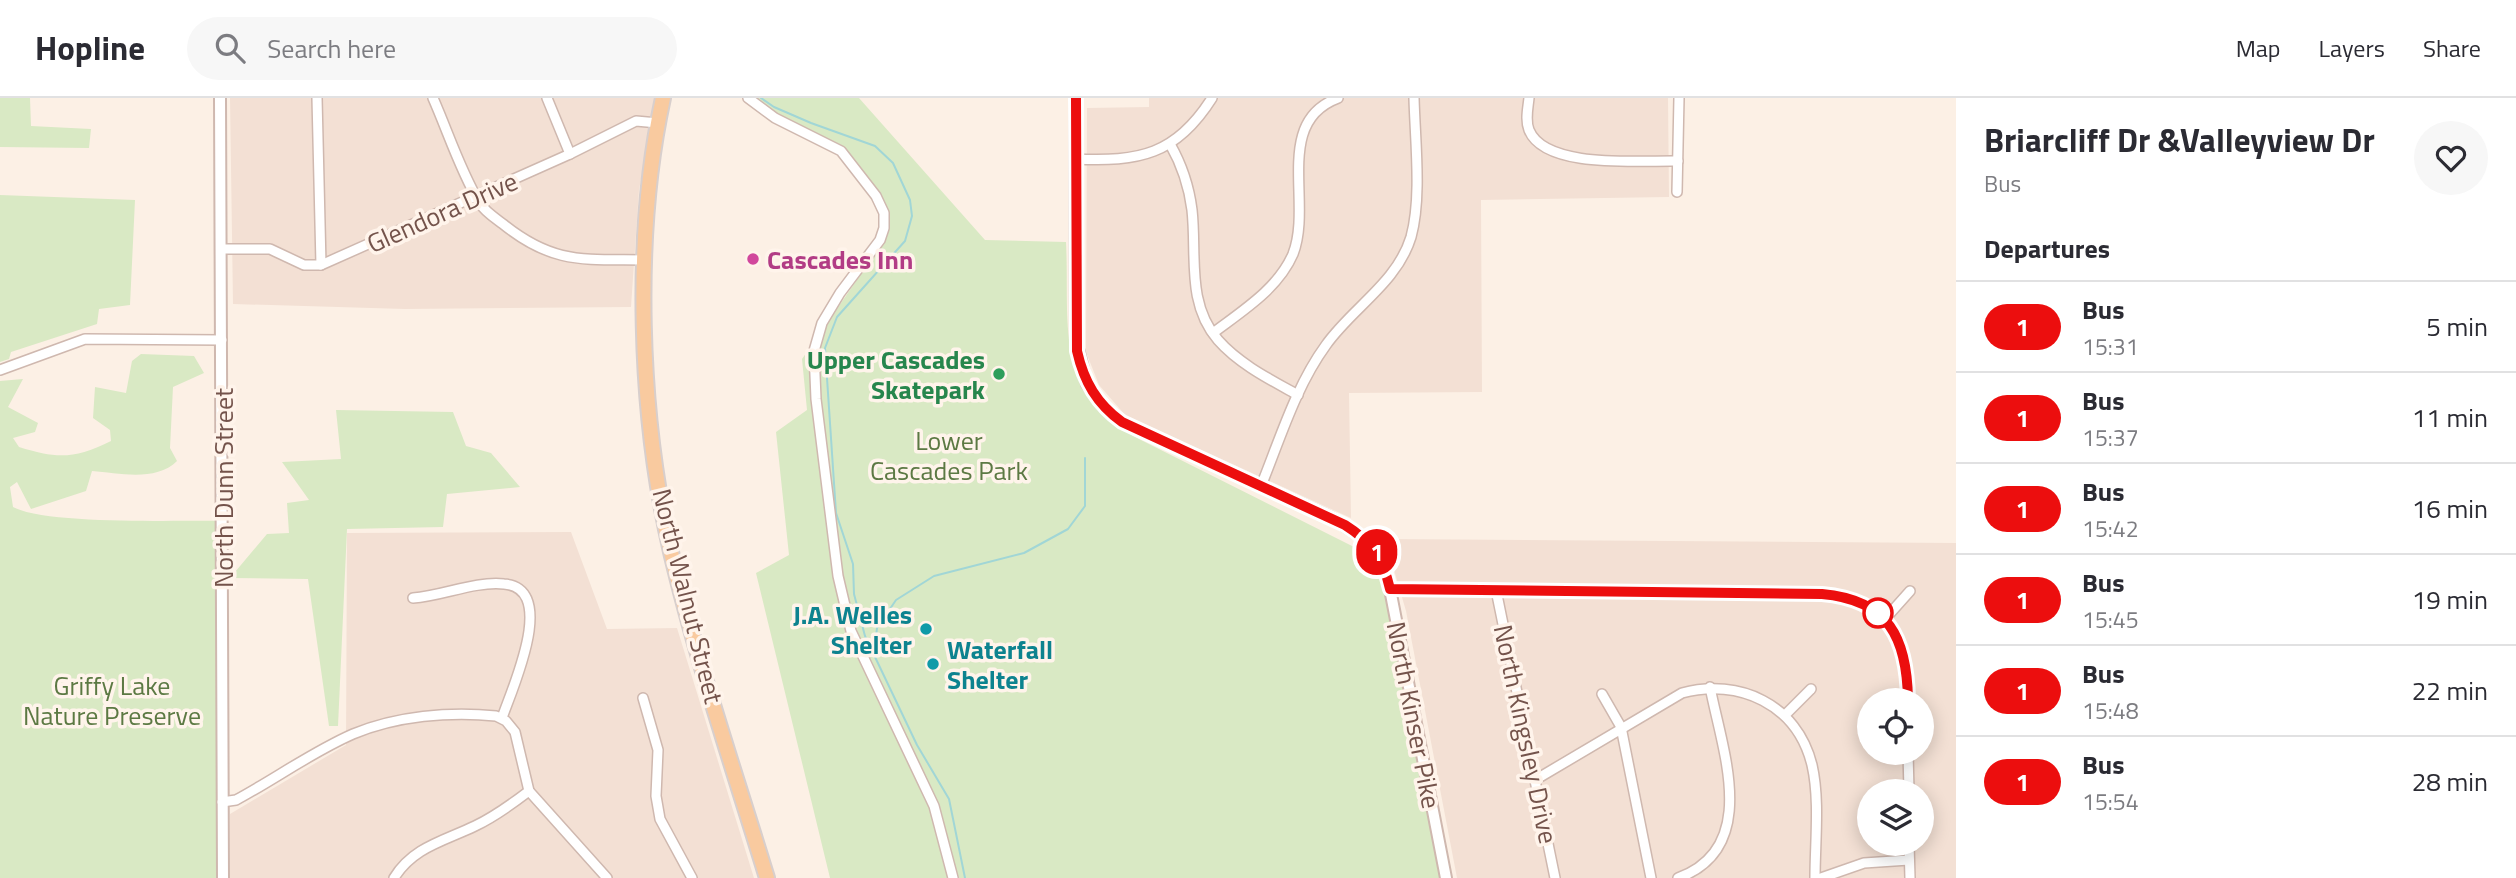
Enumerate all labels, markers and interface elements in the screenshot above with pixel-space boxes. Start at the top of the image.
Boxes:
search box [187,17,677,80]
text: Hopline [35,23,145,73]
icon: search [211,29,249,67]
text: Search here [267,29,396,68]
text: Map [2236,30,2281,66]
text: Layers [2319,30,2385,66]
text: Share [2423,30,2481,66]
text: Briarcliff Dr &Valleyview Dr [1984,115,2375,165]
button: heart [2414,121,2488,195]
street label: Glendora Drive [360,161,524,263]
text: Bus [1984,166,2021,201]
text: Departures [1984,229,2110,268]
place label: Cascades Inn [767,240,913,279]
marker: Cascades Inn [745,251,761,267]
text: Bus [2082,290,2124,329]
text: 5 min [2426,307,2488,346]
text: 1 [2016,309,2029,345]
text: 15:31 [2082,329,2139,364]
place label: Upper Cascades Skatepark [807,340,986,409]
marker: Upper Cascades Skatepark [991,366,1007,382]
text: Bus [2082,381,2124,420]
street label: North Dunn Street [204,388,243,588]
text: 11 min [2412,398,2488,437]
text: 1 [2016,400,2029,436]
text: 15:37 [2082,420,2139,455]
park label: Lower Cascades Park [870,421,1028,490]
text: Bus [2082,472,2124,511]
street label: North Walnut Street [642,484,734,708]
text: 16 min [2412,489,2488,528]
text: 1 [2016,491,2029,527]
text: 15:42 [2082,511,2139,546]
line badge: 1 [1354,529,1400,575]
text: 1 [1370,534,1384,570]
text: Bus [2082,563,2124,602]
text: 19 min [2412,580,2488,619]
text: 1 [2016,582,2029,618]
place label: J.A. Welles Shelter [793,595,912,664]
unlabelled marker [1863,598,1893,628]
text: 15:45 [2082,602,2139,637]
street label: North Kinser Pike [1377,618,1451,812]
marker: J.A. Welles Shelter [918,621,934,637]
street label: North Kingsley Drive [1484,621,1568,847]
place label: Waterfall Shelter [947,630,1053,699]
text: Bus [2082,654,2124,693]
marker: Waterfall Shelter [925,656,941,672]
park label: Griffy Lake Nature Preserve [23,666,201,735]
text: 22 min [2412,671,2488,710]
text: 1 [2016,673,2029,709]
map controls [1857,688,1934,856]
button: locate [1857,688,1934,765]
text: 15:48 [2082,693,2139,728]
text: Bus [2082,745,2124,784]
text: 28 min [2412,762,2488,801]
text: 1 [2016,764,2029,800]
button: layers [1857,779,1934,856]
text: 15:54 [2082,784,2139,819]

